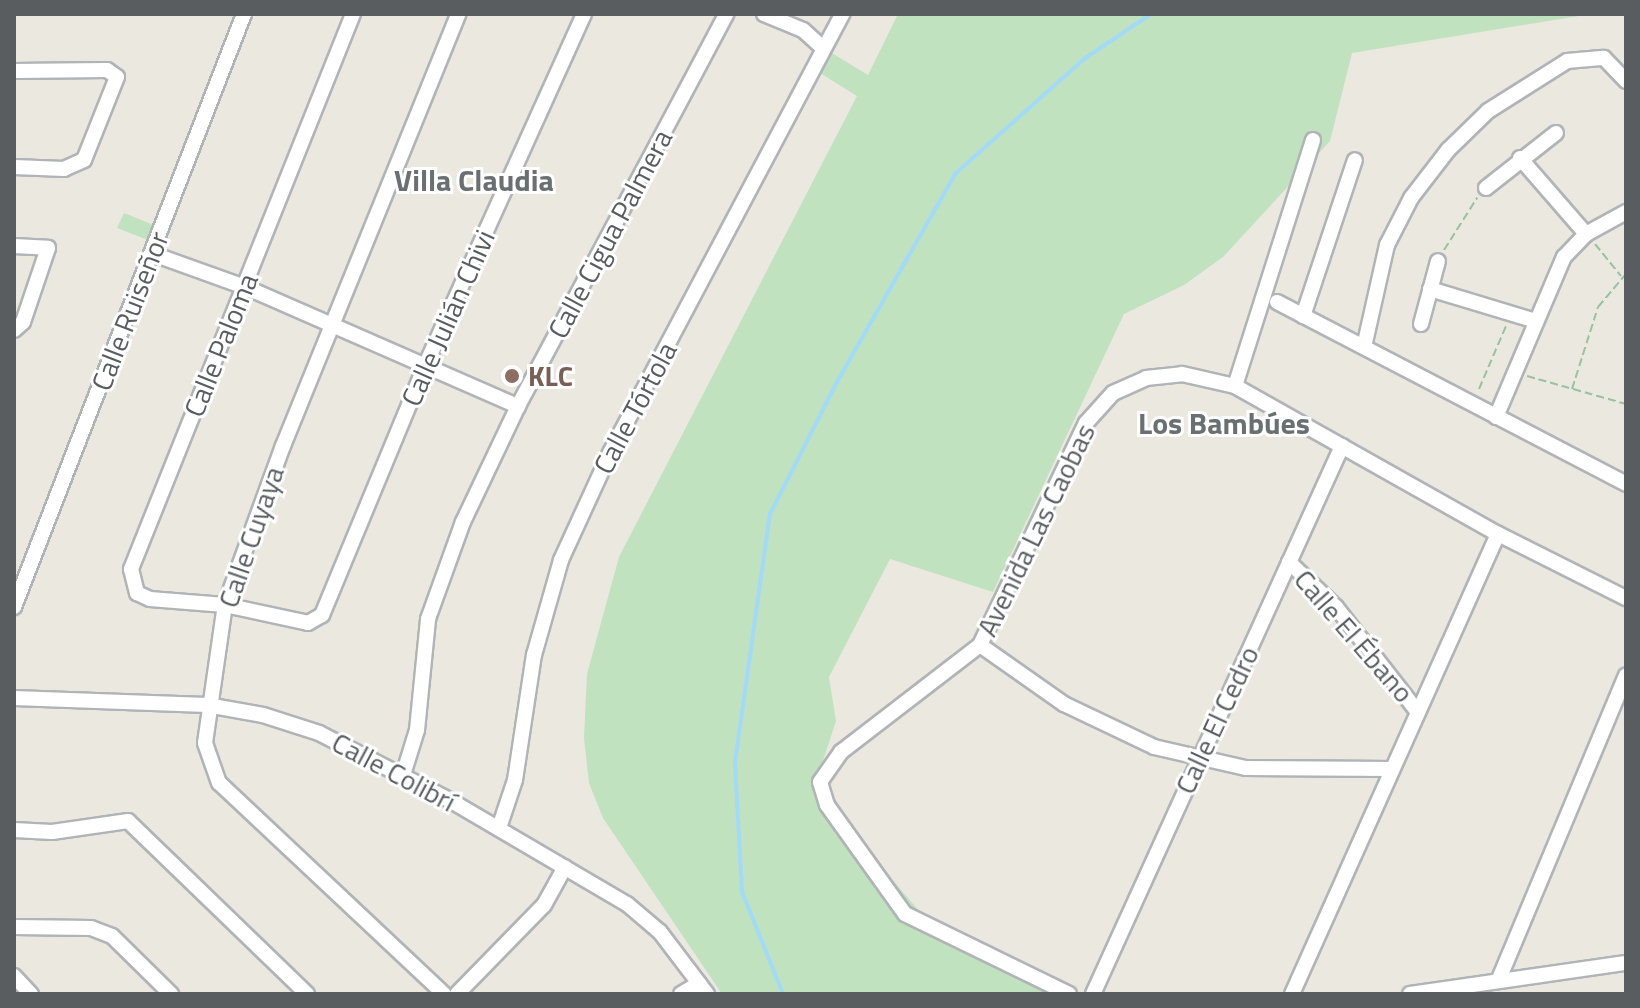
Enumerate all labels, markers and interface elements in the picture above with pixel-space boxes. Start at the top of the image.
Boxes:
street label: Calle Cigua Palmera [541,124,679,344]
district label: Villa Claudia [394,162,554,198]
street label: Calle Julián Chivi [394,225,502,411]
street label: Calle Ruiseñor [84,227,176,395]
street label: Calle Paloma [177,268,265,422]
street label: Calle Tórtola [586,336,684,480]
place label: KLC [528,359,573,393]
marker: KLC [503,367,521,385]
district label: Los Bambúes [1138,405,1310,441]
street label: Avenida Las Caobas [970,418,1102,642]
street label: Calle Cuyaya [211,462,291,612]
street label: Calle El Ébano [1287,563,1421,709]
street label: Calle El Cedro [1168,641,1266,799]
street label: Calle Colibrí [326,725,462,819]

